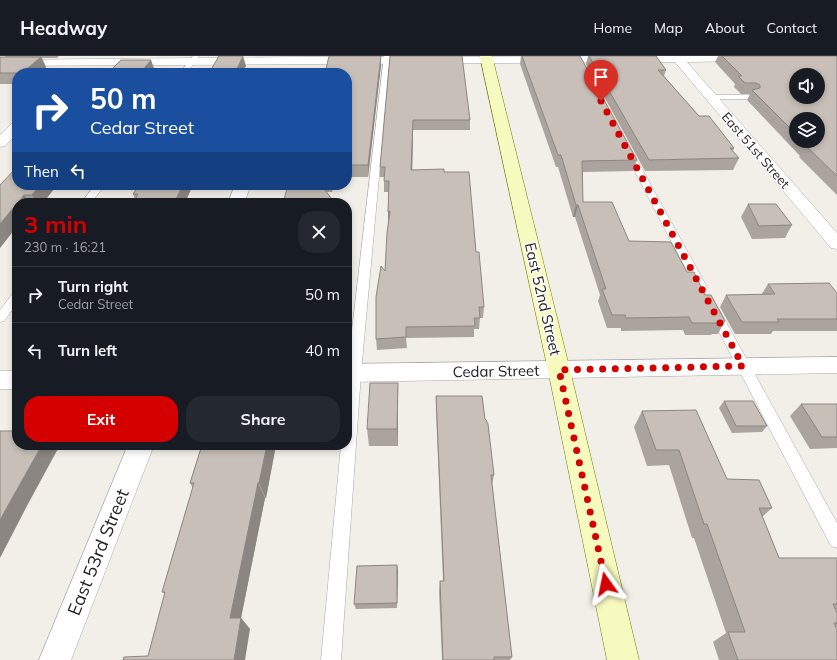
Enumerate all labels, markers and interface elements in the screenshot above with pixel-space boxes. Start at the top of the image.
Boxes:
text: Headway [20,16,107,40]
text: Home [593,19,632,37]
text: Map [654,19,683,37]
text: About [705,19,745,37]
text: Contact [767,19,817,37]
pin [584,60,618,101]
icon: arrive [590,66,612,88]
map controls [789,68,825,148]
button: sound [789,68,825,104]
text: 50 m [90,81,156,116]
icon: right [24,84,76,136]
street label: East 51st Street [719,109,794,192]
button: layers [789,112,825,148]
text: Cedar Street [90,116,194,139]
icon: left [67,160,89,182]
text: Then [24,162,59,181]
text: 3 min [24,209,87,239]
button: close [298,211,340,253]
text: 230 m · 16:21 [24,239,106,255]
street label: East 52nd Street [521,241,565,357]
text: Turn right [58,277,128,296]
icon: right [24,284,46,306]
text: 50 m [305,285,340,304]
text: Cedar Street [58,296,133,312]
icon: left [24,340,46,362]
text: Turn left [58,341,117,360]
text: 40 m [305,341,340,360]
street label: Cedar Street [452,361,540,381]
button: Exit [24,396,178,442]
button: Share [186,396,340,442]
street label: East 53rd Street [62,485,134,619]
position arrow [585,563,627,605]

